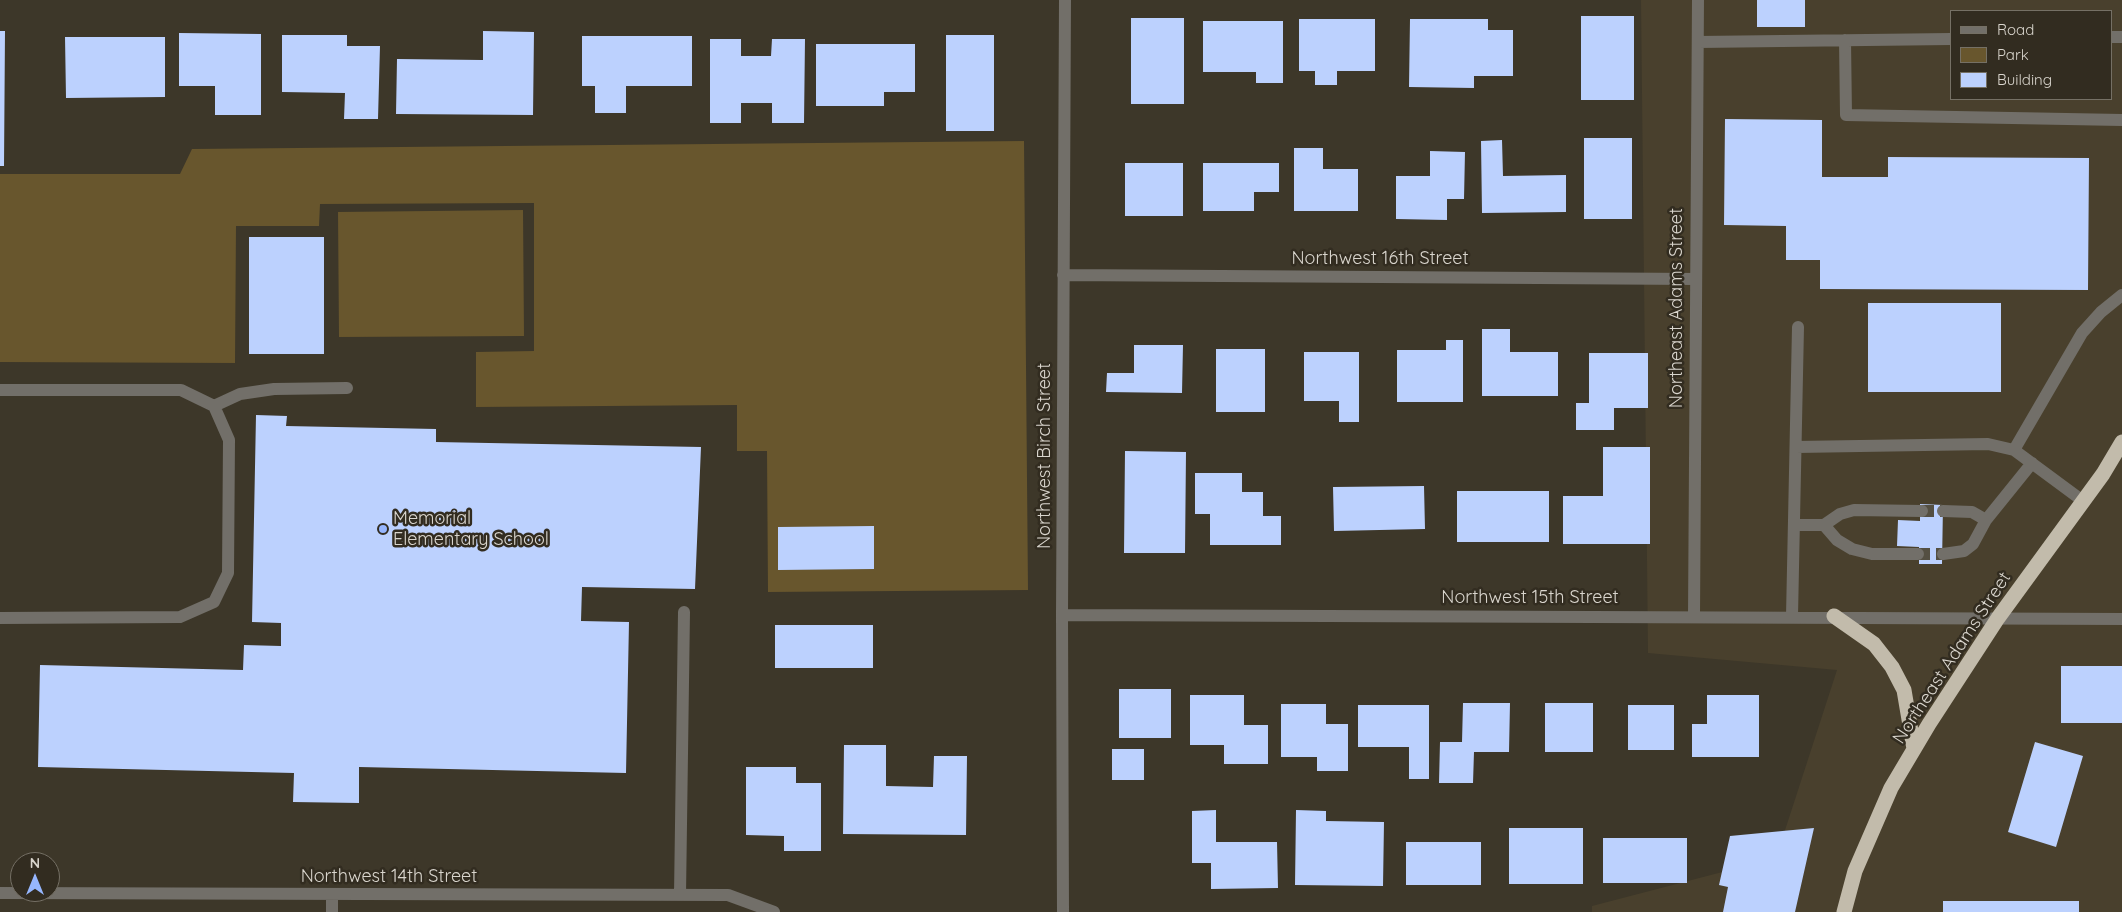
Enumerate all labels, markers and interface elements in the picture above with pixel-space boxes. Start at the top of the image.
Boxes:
legend [1950,10,2112,100]
text: Road [1997,20,2034,39]
text: Park [1997,45,2029,64]
text: Building [1997,70,2052,89]
street label: Northeast Adams Street [1666,208,1688,408]
street label: Northwest 16th Street [1291,248,1469,270]
street label: Northwest Birch Street [1034,363,1056,549]
place label: Memorial Elementary School [393,508,549,550]
marker: Memorial Elementary School [377,523,389,535]
street label: Northeast Adams Street [1888,568,2016,748]
street label: Northwest 15th Street [1441,587,1619,609]
north arrow [10,852,60,902]
text: N [30,854,40,872]
street label: Northwest 14th Street [301,866,477,888]

